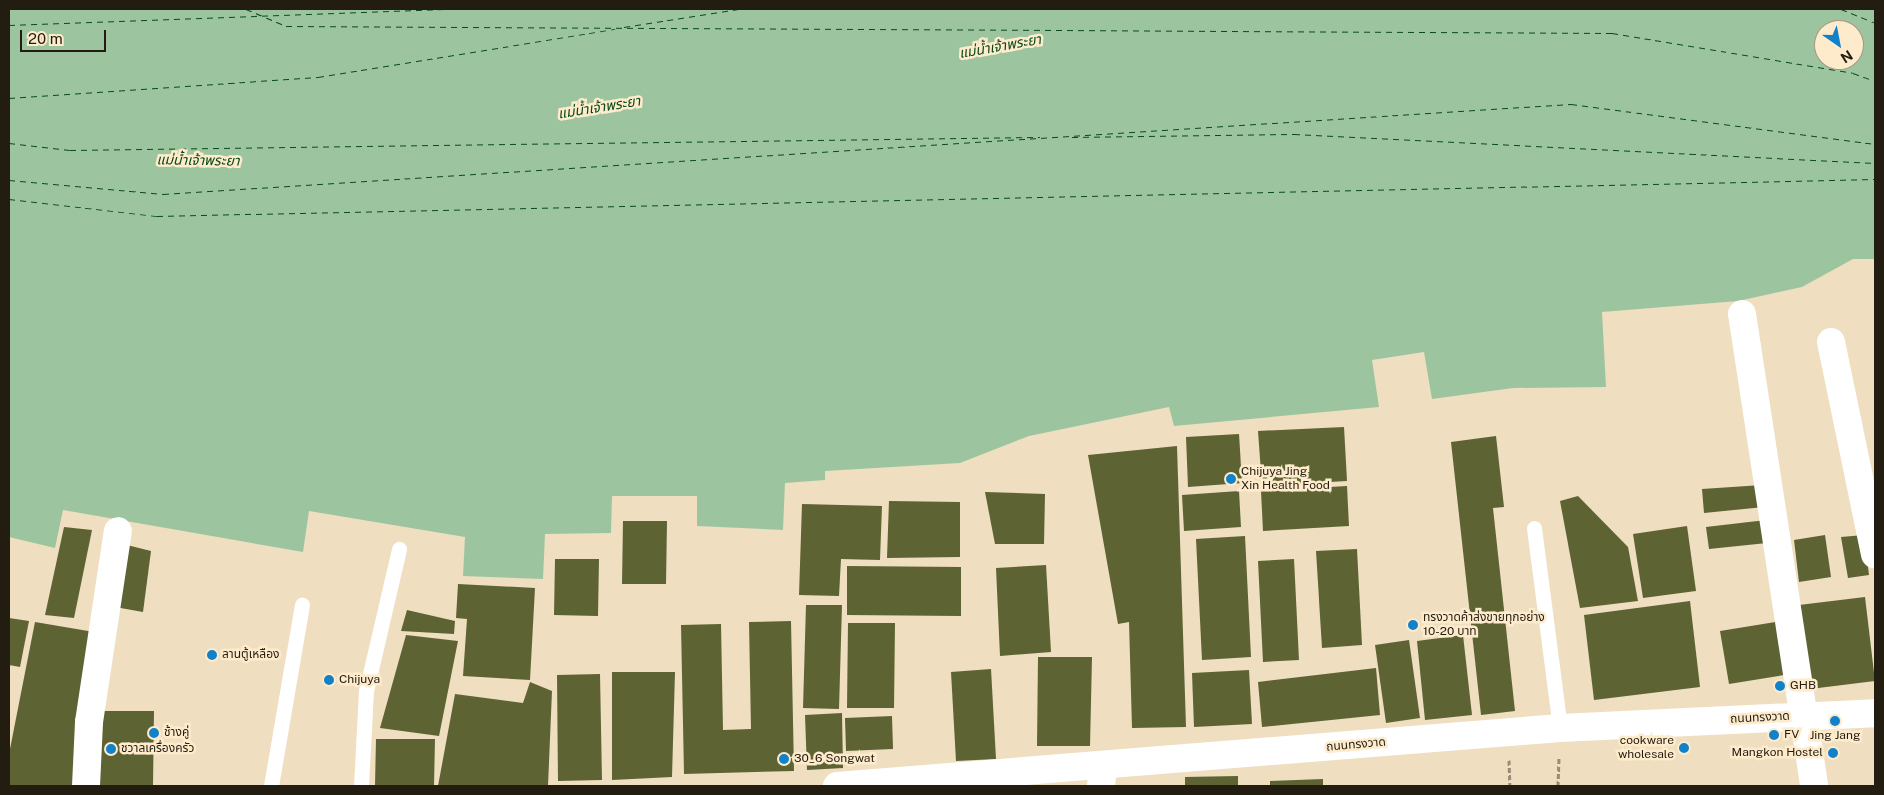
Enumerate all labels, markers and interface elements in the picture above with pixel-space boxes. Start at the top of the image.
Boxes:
scale bar [22,20,109,52]
north arrow [1814,20,1864,70]
text: 20 m [28,30,63,47]
water label: แม่น้ำเจ้าพระยา [958,31,1042,61]
text: N [1838,47,1856,66]
water label: แม่น้ำเจ้าพระยา [557,92,641,122]
water label: แม่น้ำเจ้าพระยา [156,151,240,169]
place label: Chijuya Jing Xin Health Food [1241,465,1330,493]
marker: Chijuya Jing Xin Health Food [1225,473,1237,485]
place label: ทรงวาดค้าส่งขายทุกอย่าง 10-20 บาท [1423,611,1545,639]
marker: ทรงวาดค้าส่งขายทุกอย่าง 10-20 บาท [1407,619,1419,631]
place label: ลานตู้เหลือง [222,648,279,662]
marker: ลานตู้เหลือง [206,649,218,661]
place label: Chijuya [339,673,380,687]
marker: Chijuya [323,674,335,686]
place label: GHB [1790,679,1816,693]
marker: GHB [1774,680,1786,692]
street label: ถนนทรงวาด [1730,709,1790,727]
marker: Jing Jang [1829,715,1841,727]
place label: ช้างคู่ [164,726,189,740]
marker: ช้างคู่ [148,727,160,739]
place label: FV [1784,728,1799,742]
marker: FV [1768,729,1780,741]
place label: Jing Jang [1810,729,1860,743]
place label: cookware wholesale [1618,734,1674,762]
street label: ถนนทรงวาด [1326,735,1386,755]
place label: ชวาลเครื่องครัว [121,742,194,756]
marker: cookware wholesale [1678,742,1690,754]
marker: ชวาลเครื่องครัว [105,743,117,755]
place label: Mangkon Hostel [1732,746,1823,760]
marker: Mangkon Hostel [1827,747,1839,759]
place label: 30_6 Songwat [794,752,875,766]
marker: 30_6 Songwat [778,753,790,765]

